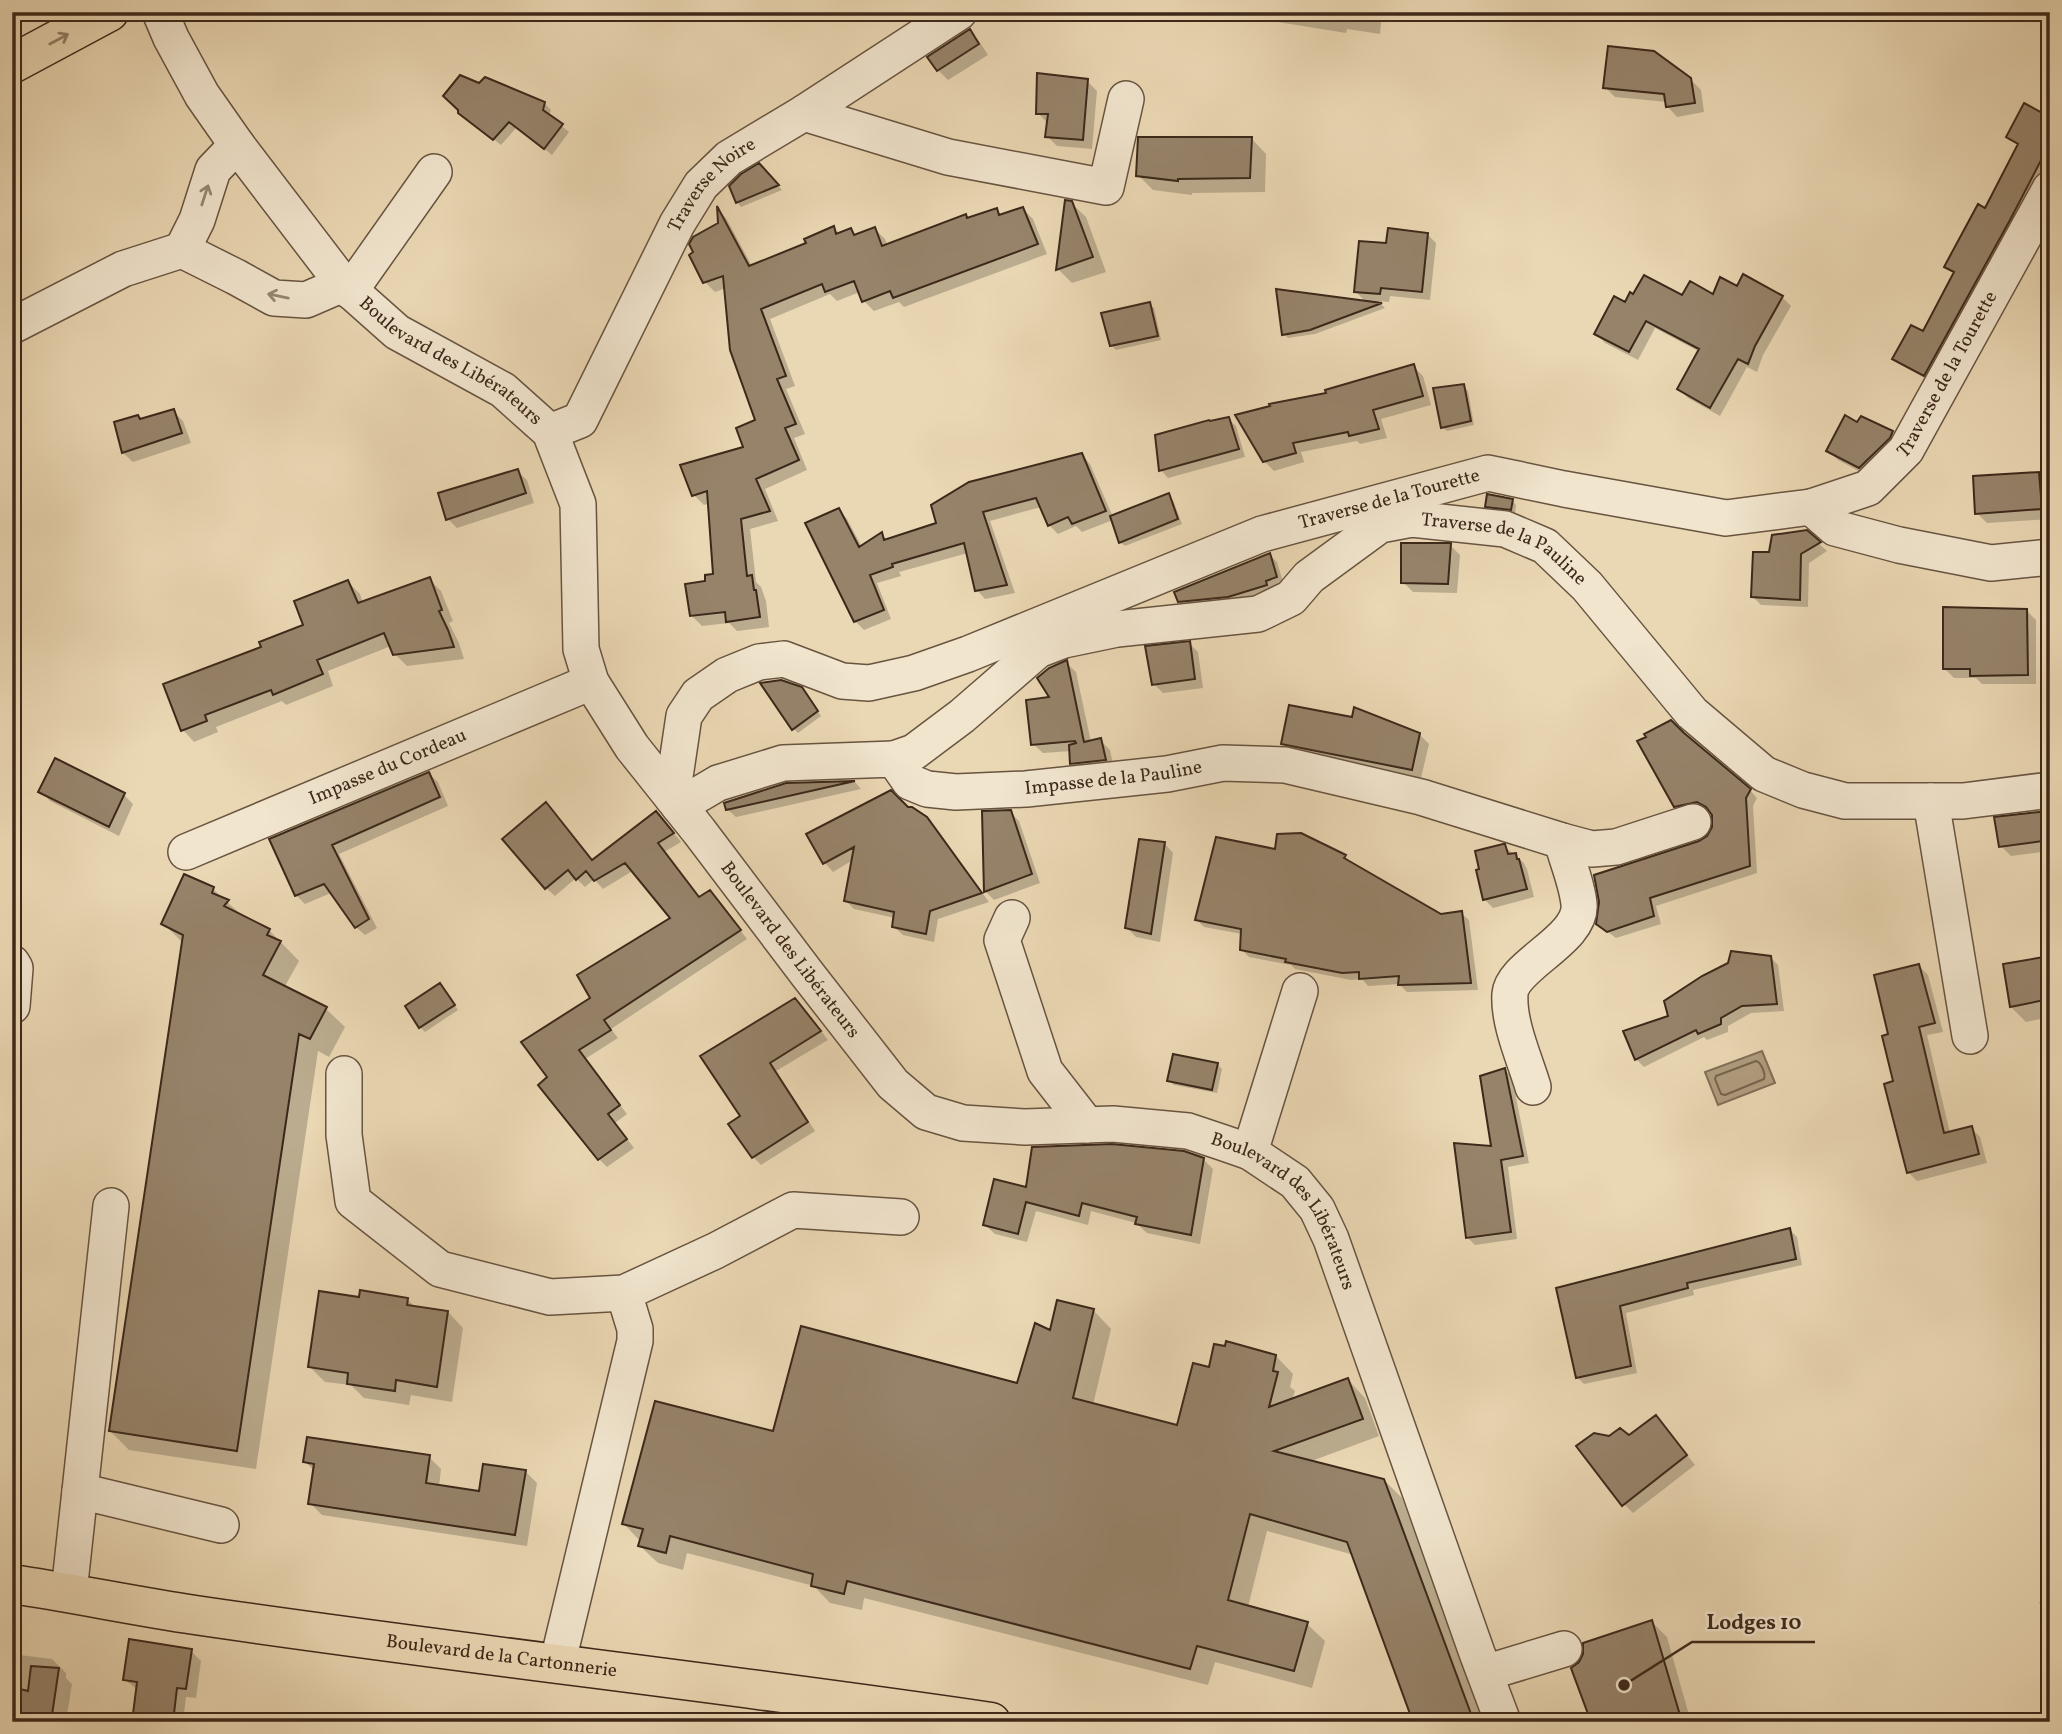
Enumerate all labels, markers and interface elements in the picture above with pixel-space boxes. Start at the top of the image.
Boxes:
one-way arrow [49,31,69,45]
street label: Traverse Noire [662,132,761,237]
one-way arrow [200,184,213,206]
street label: Traverse de la Tourette [1892,287,2004,464]
one-way arrow [267,289,290,303]
street label: Boulevard des Libérateurs [353,291,547,432]
street label: Traverse de la Tourette [1296,463,1483,536]
street label: Traverse de la Pauline [1420,507,1592,592]
street label: Impasse du Cordeau [305,723,471,812]
street label: Impasse de la Pauline [1023,754,1204,802]
street label: Boulevard des Libérateurs [714,856,866,1044]
street label: Boulevard des Libérateurs [1207,1126,1361,1294]
callout: Lodges 10 [1692,1600,1815,1642]
text: Lodges 10 [1707,1609,1802,1638]
street label: Boulevard de la Cartonnerie [385,1629,619,1684]

